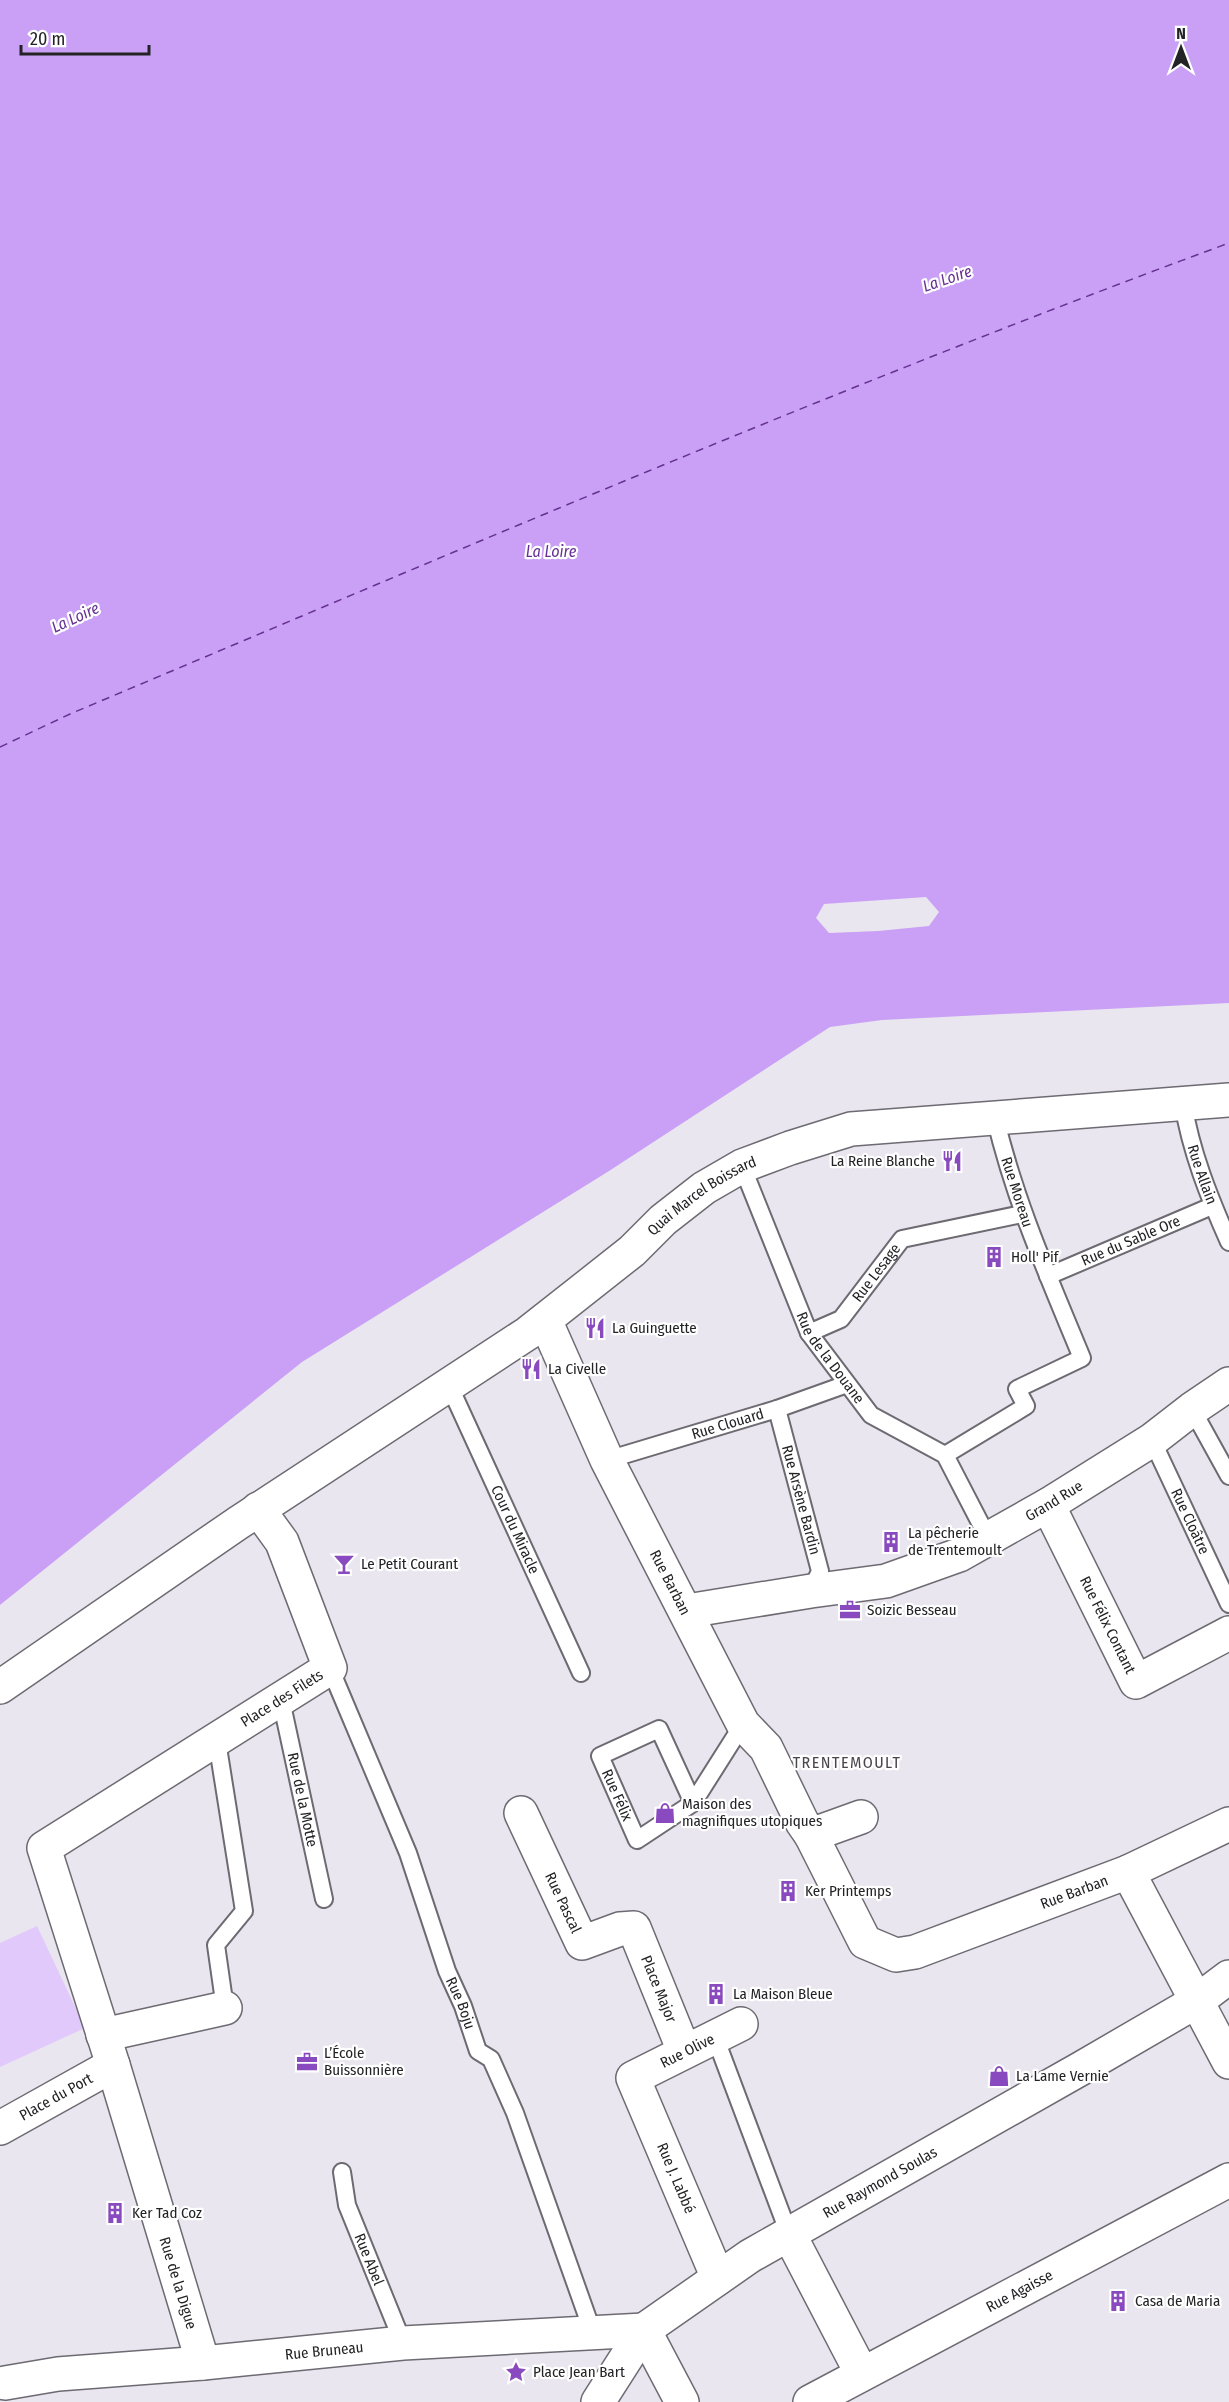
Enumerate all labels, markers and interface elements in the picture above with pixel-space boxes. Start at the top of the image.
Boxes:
scale bar [21,18,148,56]
north arrow [1151,18,1211,78]
text: N [1176,24,1186,43]
text: 20 m [30,28,65,50]
water label: La Loire [920,261,974,296]
water label: La Loire [526,542,577,561]
water label: La Loire [48,598,102,637]
street label: Rue Allain [1184,1143,1221,1207]
restaurant icon: La Reine Blanche [940,1149,964,1173]
place label: La Reine Blanche [831,1152,935,1170]
street label: Quai Marcel Boissard [644,1153,759,1239]
street label: Rue Moreau [997,1155,1037,1229]
street label: Rue du Sable Ore [1079,1212,1183,1270]
street label: Rue Lesage [848,1240,904,1306]
building icon: Holl' Pif [982,1245,1006,1269]
place label: Holl' Pif [1011,1248,1060,1266]
street label: Rue de la Douane [792,1309,868,1407]
restaurant icon: La Guinguette [583,1316,607,1340]
place label: La Guinguette [612,1319,697,1337]
restaurant icon: La Civelle [519,1357,543,1381]
place label: La Civelle [548,1360,606,1378]
street label: Rue Clouard [689,1404,766,1443]
street label: Rue Arsène Bardin [778,1443,824,1557]
street label: Grand Rue [1022,1477,1086,1525]
street label: Cour du Miracle [487,1482,543,1577]
street label: Rue Cloâtre [1167,1486,1213,1557]
place label: La pêcherie de Trentemoult [908,1524,1002,1559]
building icon: La pêcherie de Trentemoult [879,1530,903,1554]
street label: Rue Barban [646,1547,694,1618]
bar icon: Le Petit Courant [332,1552,356,1576]
place label: Le Petit Courant [361,1555,458,1573]
street label: Rue Félix Contant [1076,1573,1139,1677]
office icon: Soizic Besseau [838,1598,862,1622]
place label: Soizic Besseau [867,1601,957,1619]
street label: Place des Filets [237,1666,326,1731]
street label: Rue de la Motte [284,1751,322,1849]
district label: TRENTEMOULT [793,1753,901,1772]
street label: Rue Félix [598,1766,637,1824]
place label: Maison des magnifiques utopiques [682,1795,822,1830]
shop icon: Maison des magnifiques utopiques [653,1801,677,1825]
street label: Rue Pascal [541,1869,585,1936]
street label: Rue Barban [1038,1871,1111,1913]
building icon: Ker Printemps [776,1879,800,1903]
place label: Ker Printemps [805,1882,891,1900]
street label: Place Major [637,1953,681,2026]
street label: Rue Boju [442,1974,479,2031]
building icon: La Maison Bleue [704,1982,728,2006]
place label: La Maison Bleue [733,1985,833,2003]
street label: Rue Olive [657,2030,717,2072]
place label: L’École Buissonnière [324,2044,404,2079]
office icon: L’École Buissonnière [295,2050,319,2074]
shop icon: La Lame Vernie [987,2064,1011,2088]
place label: La Lame Vernie [1016,2067,1109,2085]
street label: Place du Port [16,2069,96,2124]
street label: Rue J. Labbé [653,2140,699,2216]
street label: Rue Raymond Soulas [820,2143,940,2222]
building icon: Ker Tad Coz [103,2201,127,2225]
place label: Ker Tad Coz [132,2204,202,2222]
street label: Rue Abel [351,2231,388,2288]
street label: Rue de la Digue [155,2235,201,2331]
street label: Rue Agaisse [983,2266,1056,2316]
building icon: Casa de Maria [1106,2289,1130,2313]
place label: Casa de Maria [1135,2292,1220,2310]
street label: Rue Bruneau [284,2338,364,2364]
place icon: Place Jean Bart [504,2360,528,2384]
place label: Place Jean Bart [533,2363,625,2381]

